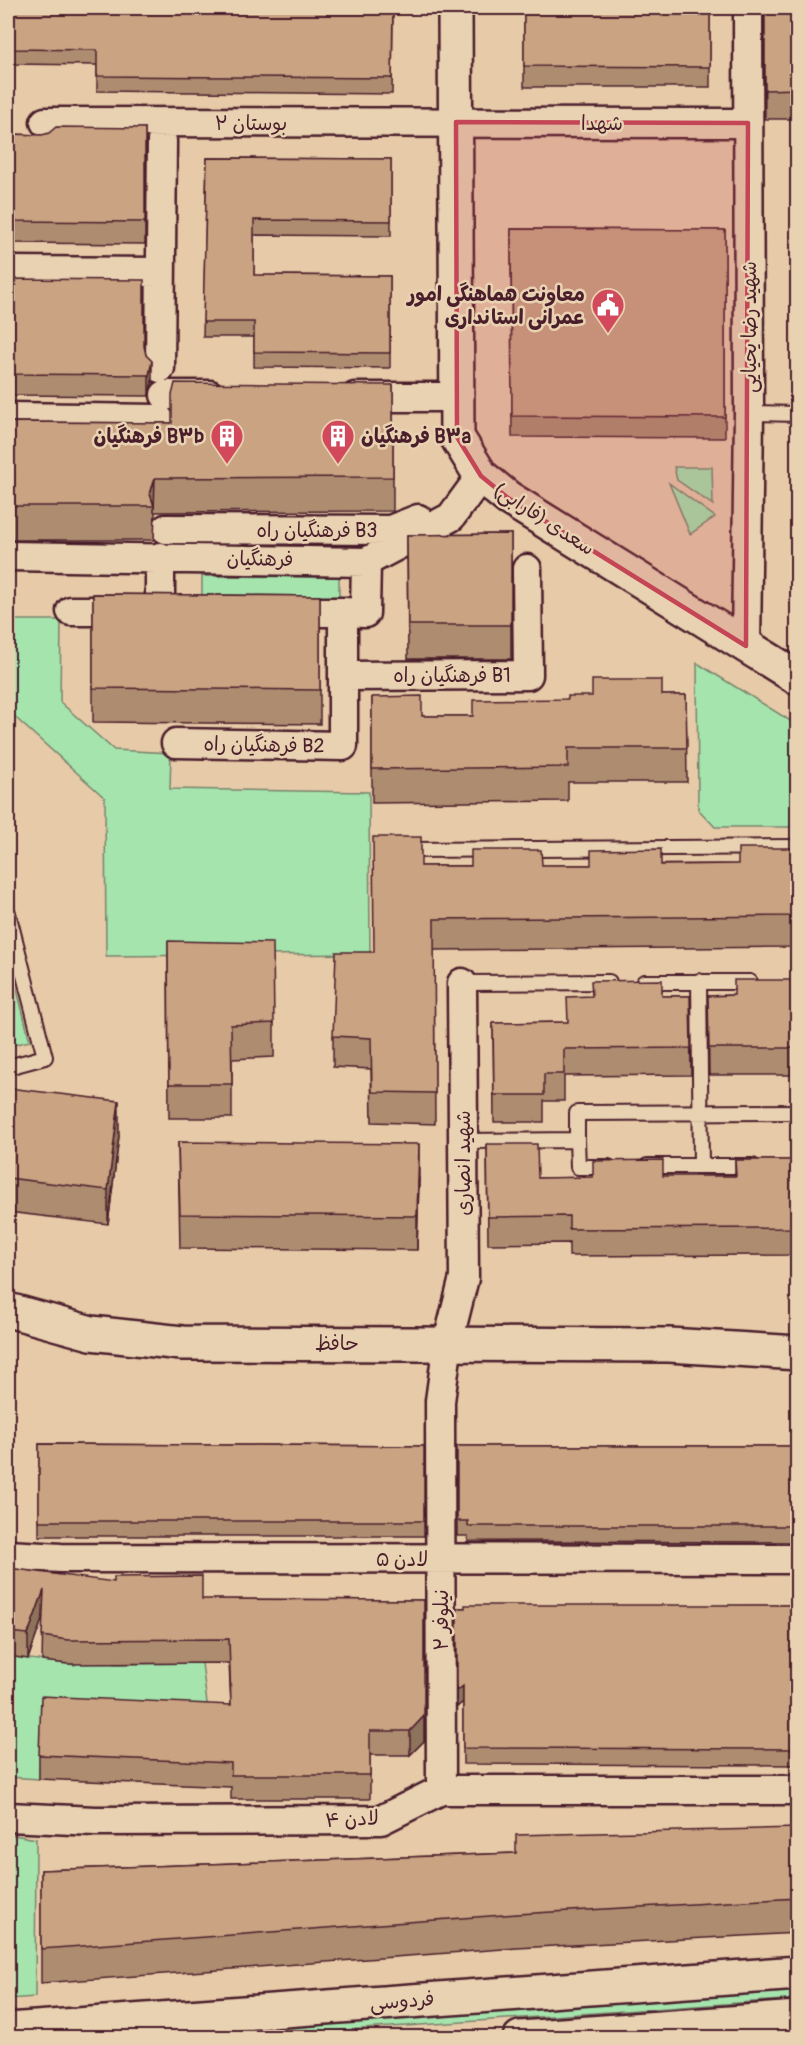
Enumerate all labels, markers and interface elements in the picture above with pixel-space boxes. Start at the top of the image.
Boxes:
street label: بوستان ۲ [215,111,287,136]
street label: شهدا [581,111,623,136]
street label: شهید رضا یحیایی [737,261,762,393]
place label: معاونت هماهنگی امور عمرانی استانداری [406,282,585,330]
public building icon: معاونت هماهنگی امور عمرانی استانداری [590,287,626,334]
building icon: فرهنگیان B۳b [209,418,245,465]
building icon: فرهنگیان B۳a [320,418,356,465]
place label: فرهنگیان B۳b [94,424,204,449]
place label: فرهنگیان B۳a [361,424,471,449]
street label: سعدی (فارابی) [489,477,599,561]
street label: فرهنگیان راه B3 [256,518,378,543]
street label: فرهنگیان [226,546,294,572]
street label: فرهنگیان راه B1 [393,663,511,688]
street label: فرهنگیان راه B2 [203,731,325,759]
street label: شهید انصاری [451,1110,476,1216]
street label: حافظ [315,1331,359,1356]
street label: لادن ۵ [376,1547,428,1572]
street label: نیلوفر ۲ [429,1589,455,1651]
street label: لادن ۴ [324,1805,380,1833]
street label: فردوسی [369,1986,435,2016]

